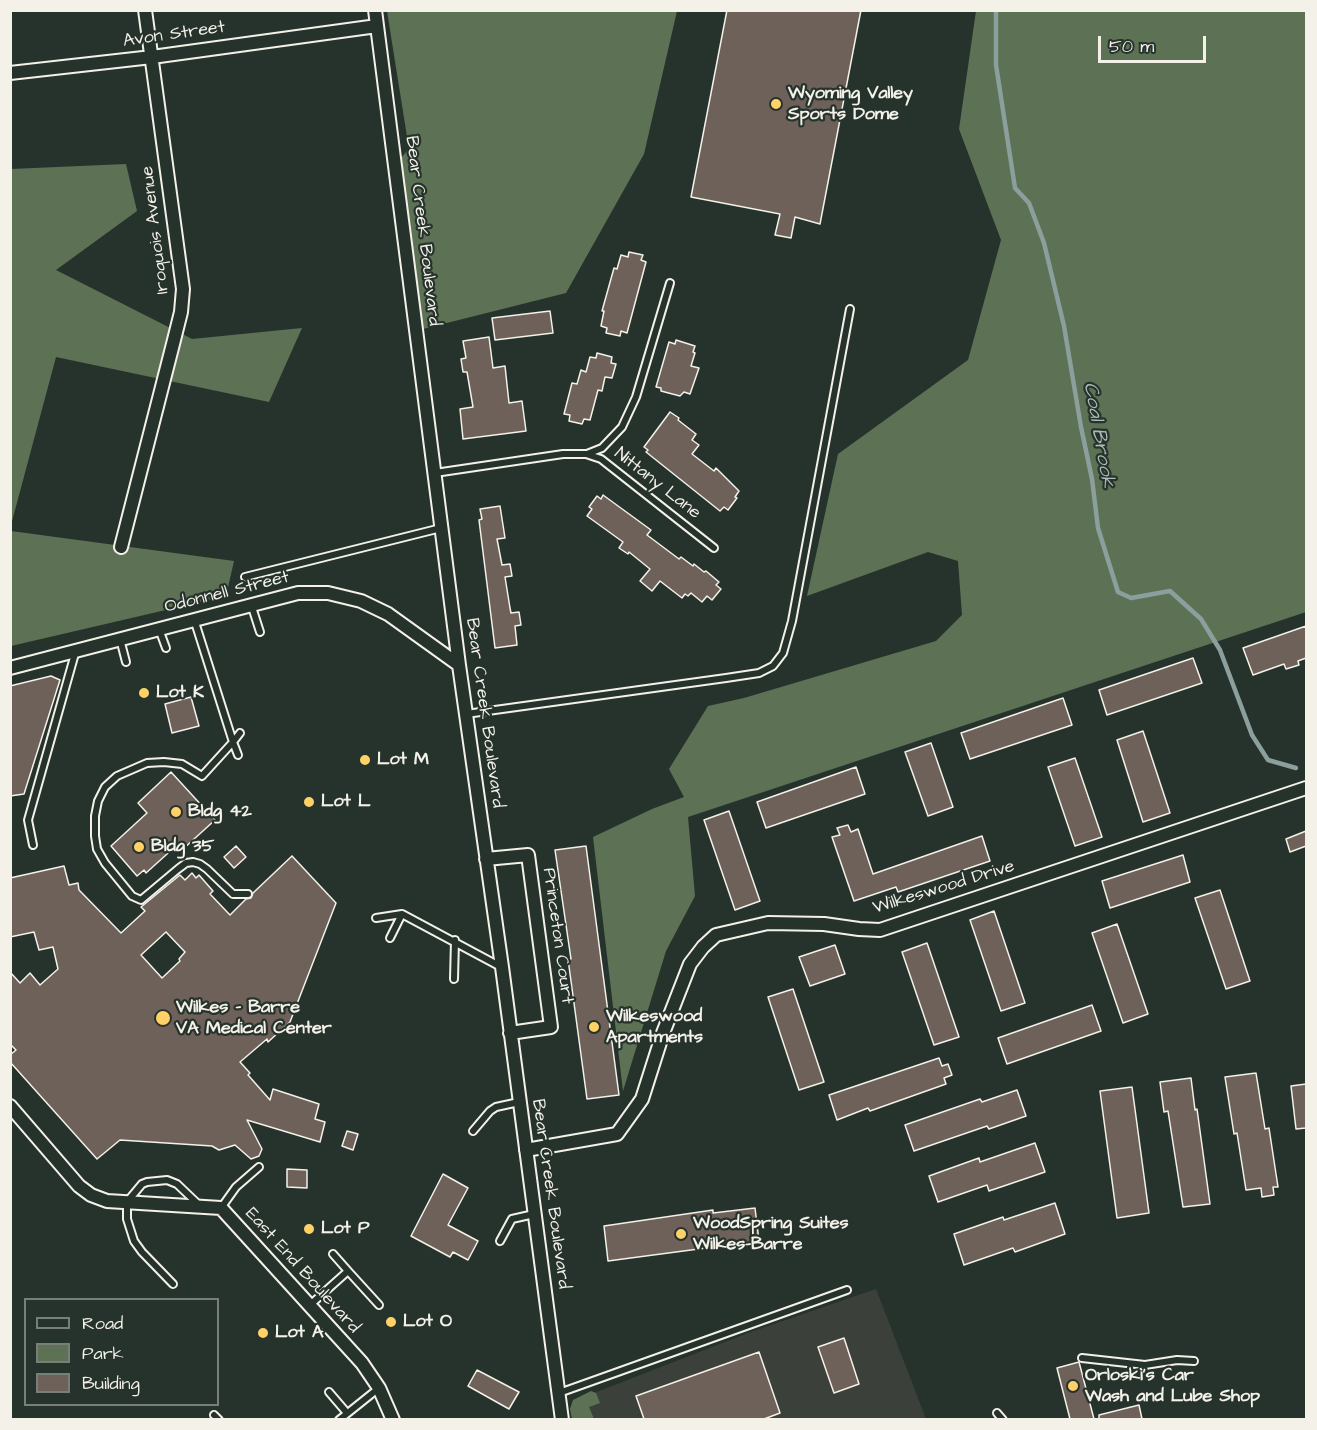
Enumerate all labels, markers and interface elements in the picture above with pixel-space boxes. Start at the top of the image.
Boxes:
street label: Avon Street [122,17,226,53]
scale bar [1101,24,1209,62]
text: 50 m [1109,34,1154,59]
place label: Wyoming Valley Sports Dome [788,83,913,125]
marker: Wyoming Valley Sports Dome [769,97,783,111]
street label: Bear Creek Boulevard [400,135,444,327]
street label: Iroquois Avenue [137,165,175,295]
water label: Coal Brook [1077,380,1119,490]
street label: Nittany Lane [609,443,705,525]
street label: Odonnell Street [163,567,291,619]
street label: Bear Creek Boulevard [460,617,508,809]
place label: Lot K [156,682,204,704]
marker: Lot K [137,686,151,700]
place label: Lot M [377,749,429,771]
marker: Lot M [358,753,372,767]
place label: Lot L [321,791,371,813]
marker: Lot L [302,795,316,809]
place label: Bldg 42 [188,801,252,823]
marker: Bldg 42 [169,805,183,819]
place label: Bldg 35 [151,836,214,858]
marker: Bldg 35 [132,840,146,854]
street label: Wilkeswood Drive [871,856,1017,920]
street label: Princeton Court [537,867,577,1005]
place label: Wilkes - Barre VA Medical Center [176,997,332,1040]
place label: Wilkeswood Apartments [606,1006,703,1048]
marker: Wilkes - Barre VA Medical Center [154,1009,172,1027]
marker: Wilkeswood Apartments [587,1020,601,1034]
street label: Bear Creek Boulevard [526,1098,574,1290]
street label: East End Boulevard [240,1204,364,1338]
place label: WoodSpring Suites Wilkes-Barre [693,1213,849,1256]
place label: Lot P [321,1218,370,1240]
marker: Lot P [302,1222,316,1236]
marker: WoodSpring Suites Wilkes-Barre [674,1227,688,1241]
legend [24,1298,219,1406]
text: Road [82,1311,123,1336]
place label: Lot O [403,1311,452,1333]
marker: Lot O [384,1315,398,1329]
place label: Lot A [275,1322,324,1344]
marker: Lot A [256,1326,270,1340]
text: Park [82,1341,124,1366]
place label: Orloski's Car Wash and Lube Shop [1085,1365,1260,1408]
text: Building [82,1371,140,1396]
marker: Orloski's Car Wash and Lube Shop [1066,1379,1080,1393]

